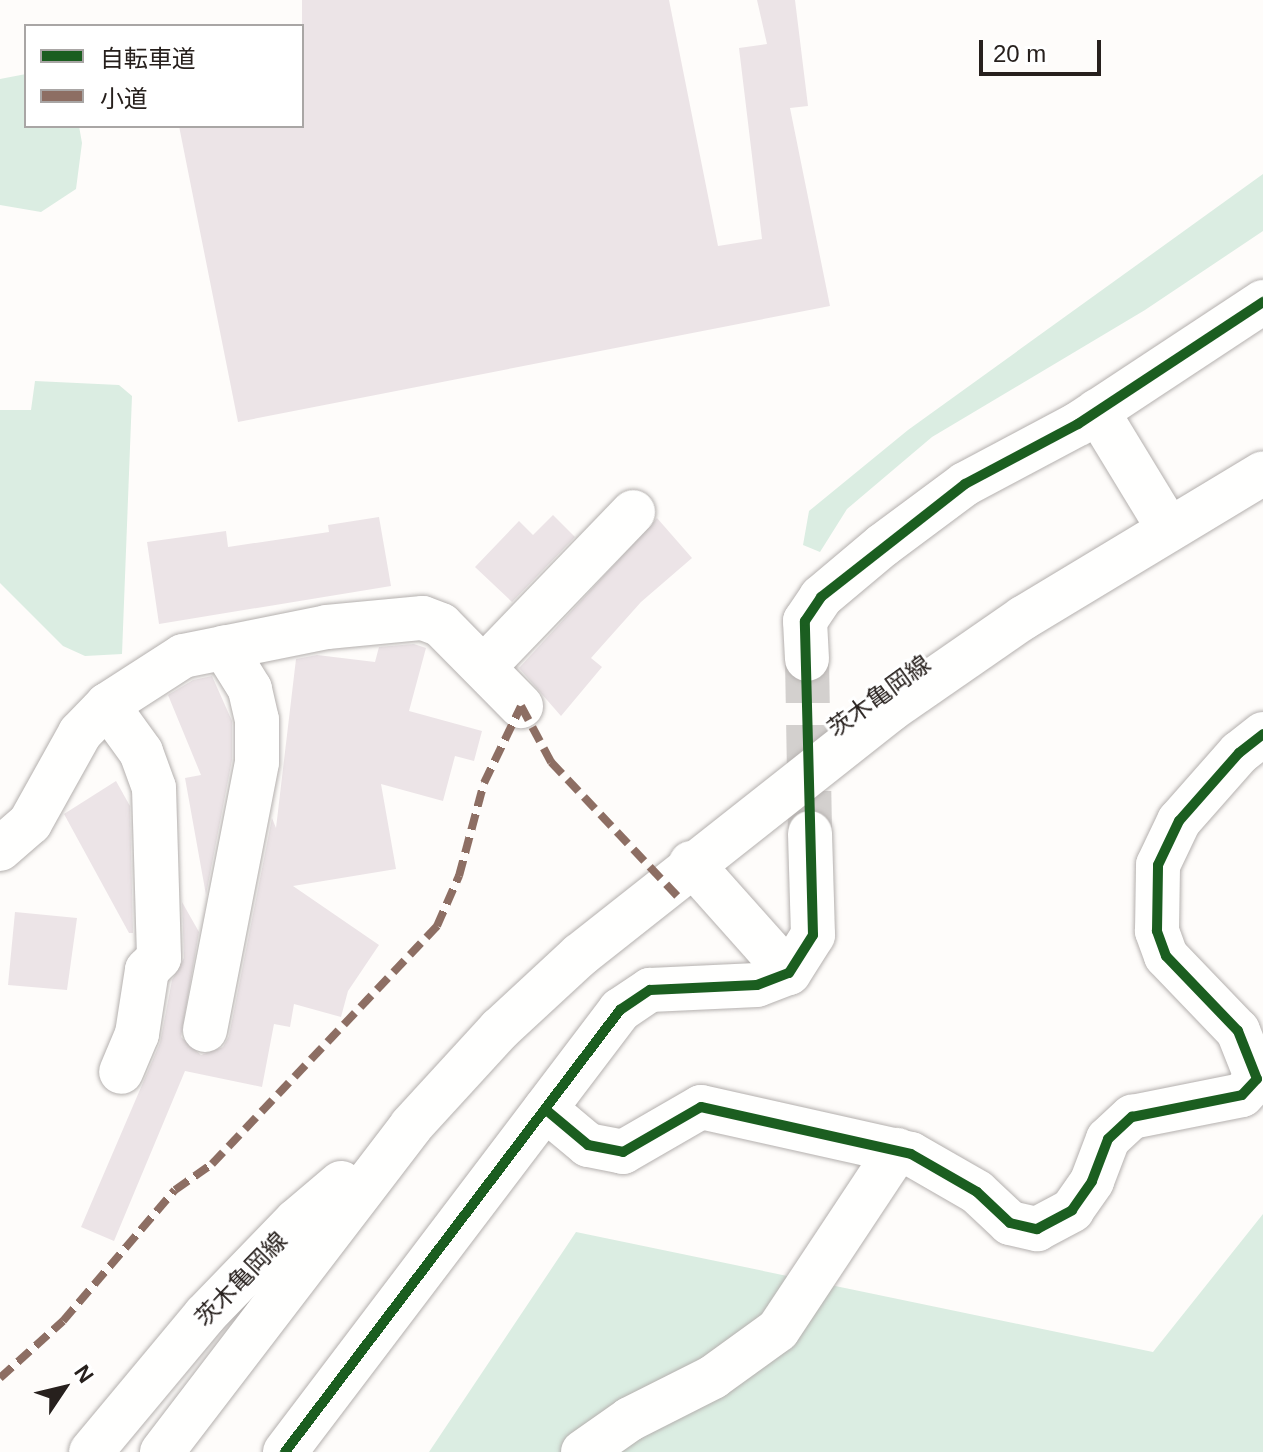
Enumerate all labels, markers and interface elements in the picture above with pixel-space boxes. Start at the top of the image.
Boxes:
legend [24,24,304,128]
scale bar [983,24,1105,74]
text: 20 m [993,40,1046,67]
text: 自転車道 [100,45,196,72]
text: 小道 [100,85,148,112]
street label: 茨木亀岡線 [822,649,936,743]
street label: 茨木亀岡線 [189,1226,293,1332]
north arrow [24,1348,104,1428]
text: N [69,1360,99,1388]

